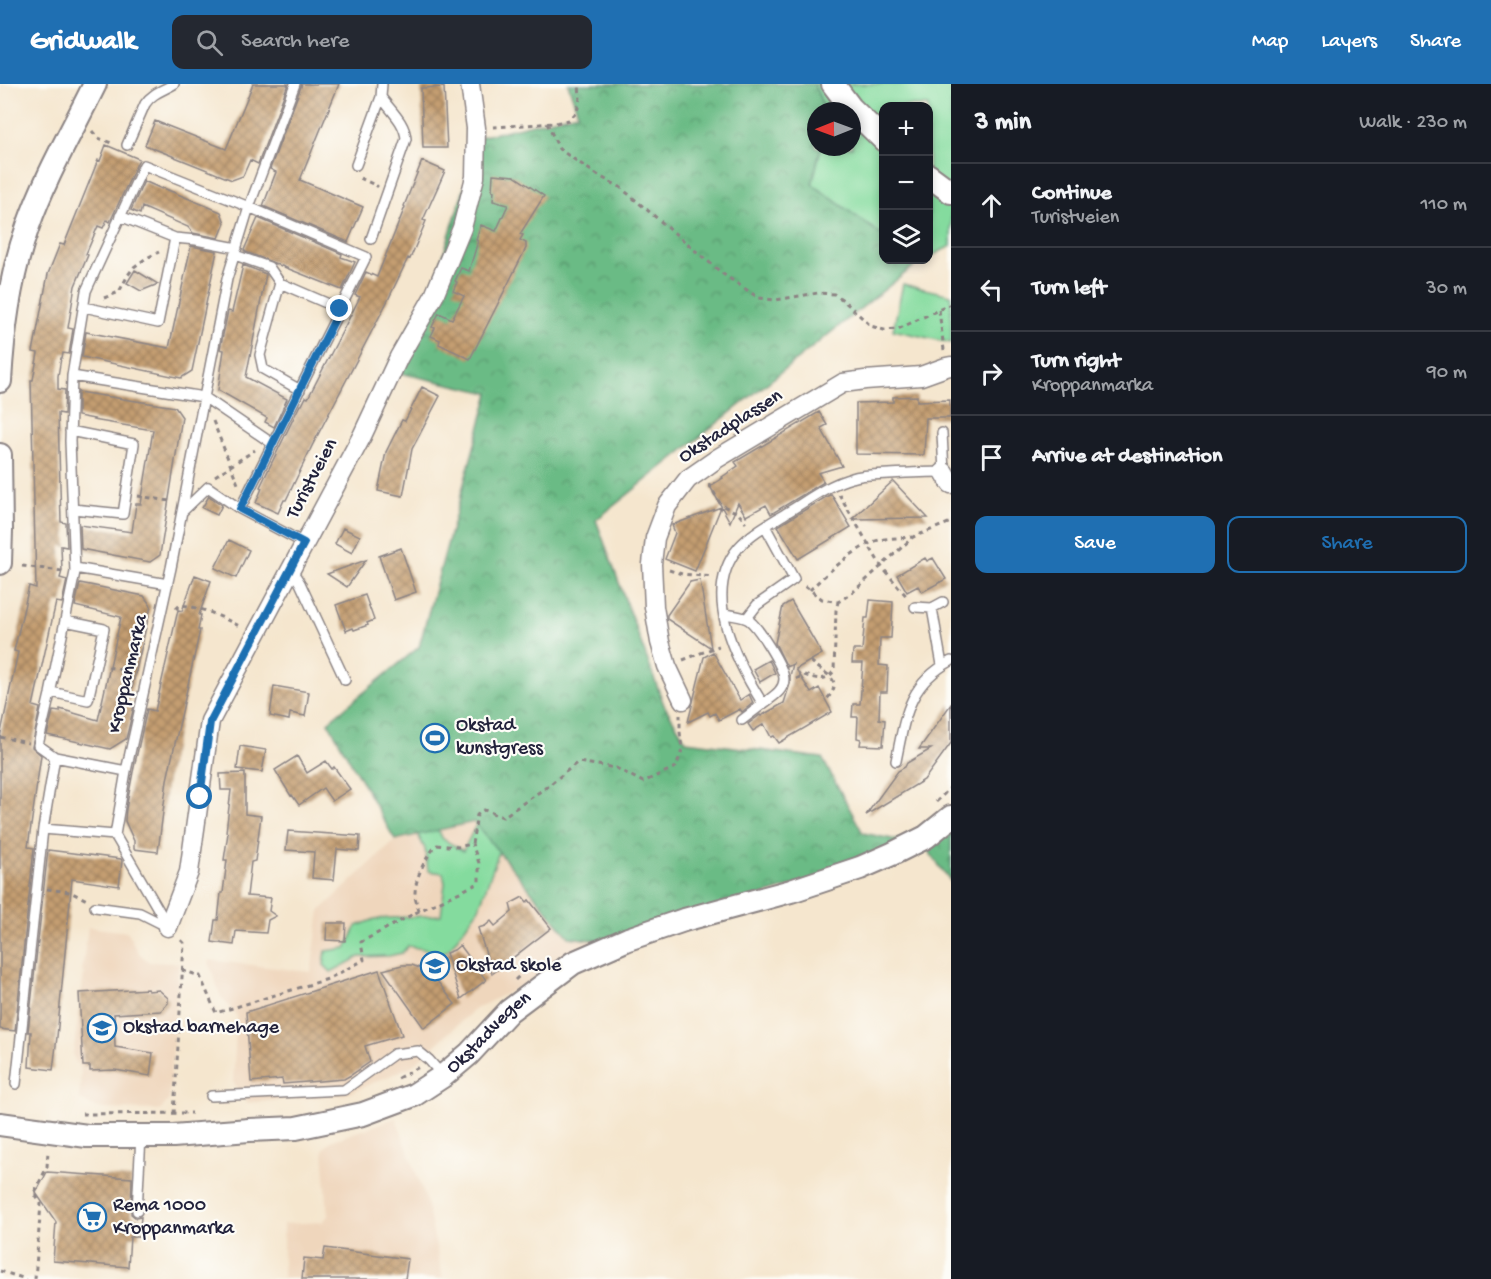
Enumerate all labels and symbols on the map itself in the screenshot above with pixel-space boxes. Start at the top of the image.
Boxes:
north arrow [807,102,861,156]
route end [326,295,352,321]
street label: Okstadplassen [675,385,788,469]
street label: Turistveien [282,435,344,524]
street label: Kroppanmarka [104,612,154,736]
place label: Okstad kunstgress [456,715,543,761]
sports icon: Okstad kunstgress [419,722,451,754]
route start [186,783,212,809]
school or university icon: Okstad skole [419,950,451,982]
place label: Okstad skole [456,955,562,978]
street label: Okstadvegen [442,986,537,1079]
school or university icon: Okstad barnehage [86,1012,118,1044]
place label: Okstad barnehage [123,1017,280,1040]
place label: Rema 1000 Kroppanmarka [113,1195,235,1241]
supermarket icon: Rema 1000 Kroppanmarka [76,1201,108,1233]

